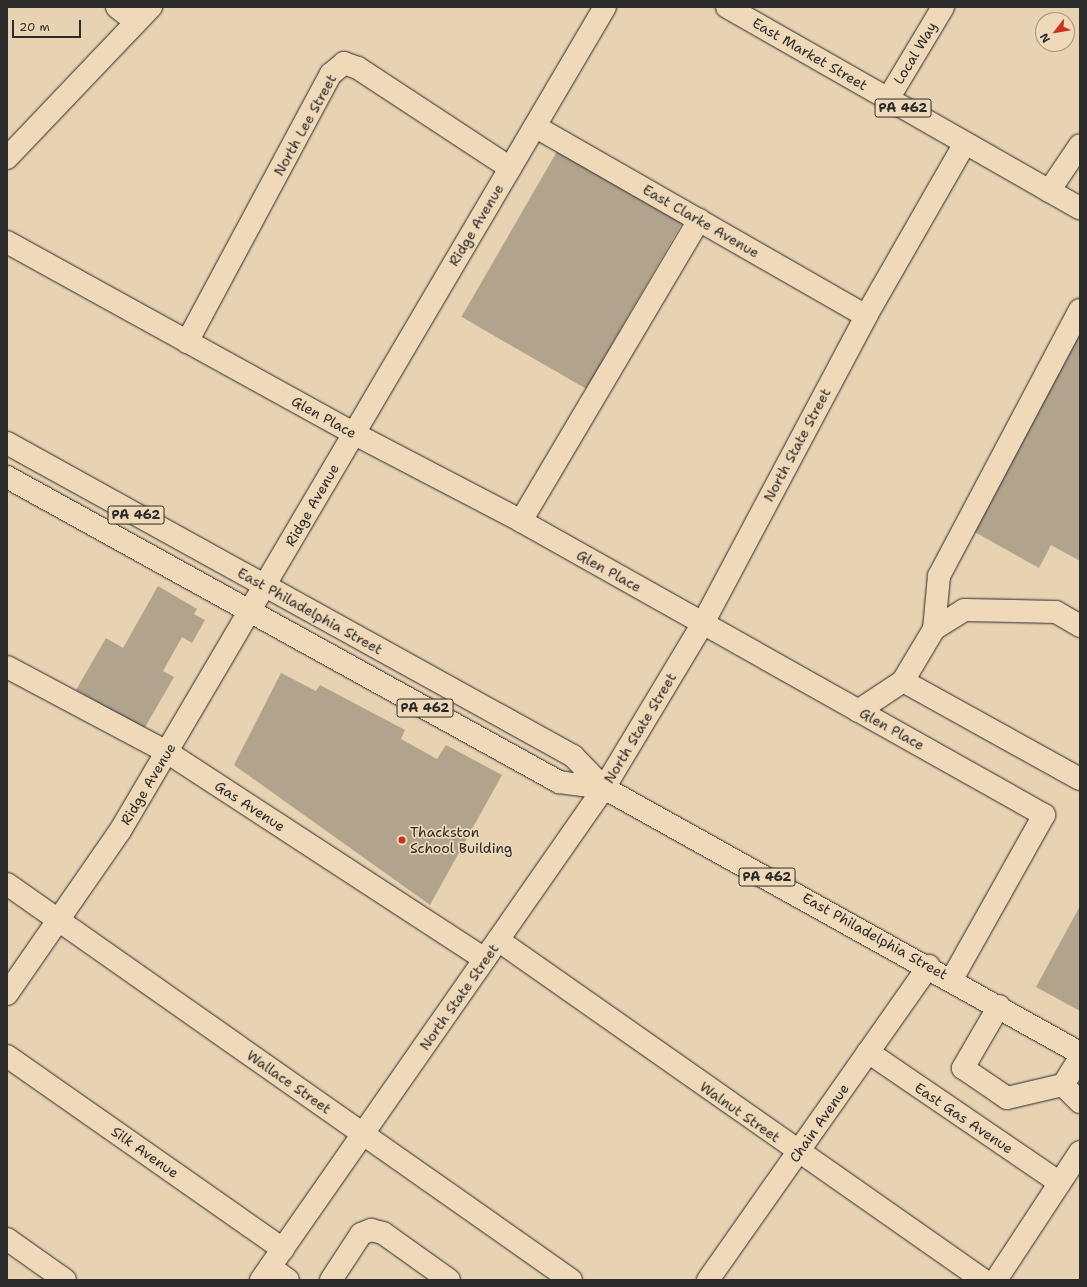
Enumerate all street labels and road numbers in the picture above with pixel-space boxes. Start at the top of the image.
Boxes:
street label: East Market Street [749,14,871,94]
street label: Local Way [890,19,940,87]
street label: North Lee Street [270,71,340,179]
road number: PA 462 [874,97,932,119]
street label: Ridge Avenue [445,181,507,269]
street label: East Clarke Avenue [640,181,762,261]
street label: North State Street [760,385,834,505]
street label: Glen Place [289,392,359,442]
street label: Ridge Avenue [282,461,342,549]
road number: PA 462 [107,504,165,526]
street label: Glen Place [574,546,644,596]
street label: East Philadelphia Street [235,564,385,658]
street label: North State Street [600,670,680,786]
road number: PA 462 [396,697,454,719]
street label: Glen Place [857,704,927,754]
street label: Ridge Avenue [117,740,179,828]
street label: Gas Avenue [212,777,288,835]
road number: PA 462 [738,866,796,888]
street label: East Philadelphia Street [800,889,950,983]
street label: North State Street [416,941,502,1053]
street label: Wallace Street [244,1047,334,1117]
street label: Walnut Street [697,1078,783,1146]
street label: East Gas Avenue [912,1079,1016,1157]
street label: Chain Avenue [786,1080,852,1166]
street label: Silk Avenue [108,1123,182,1181]

